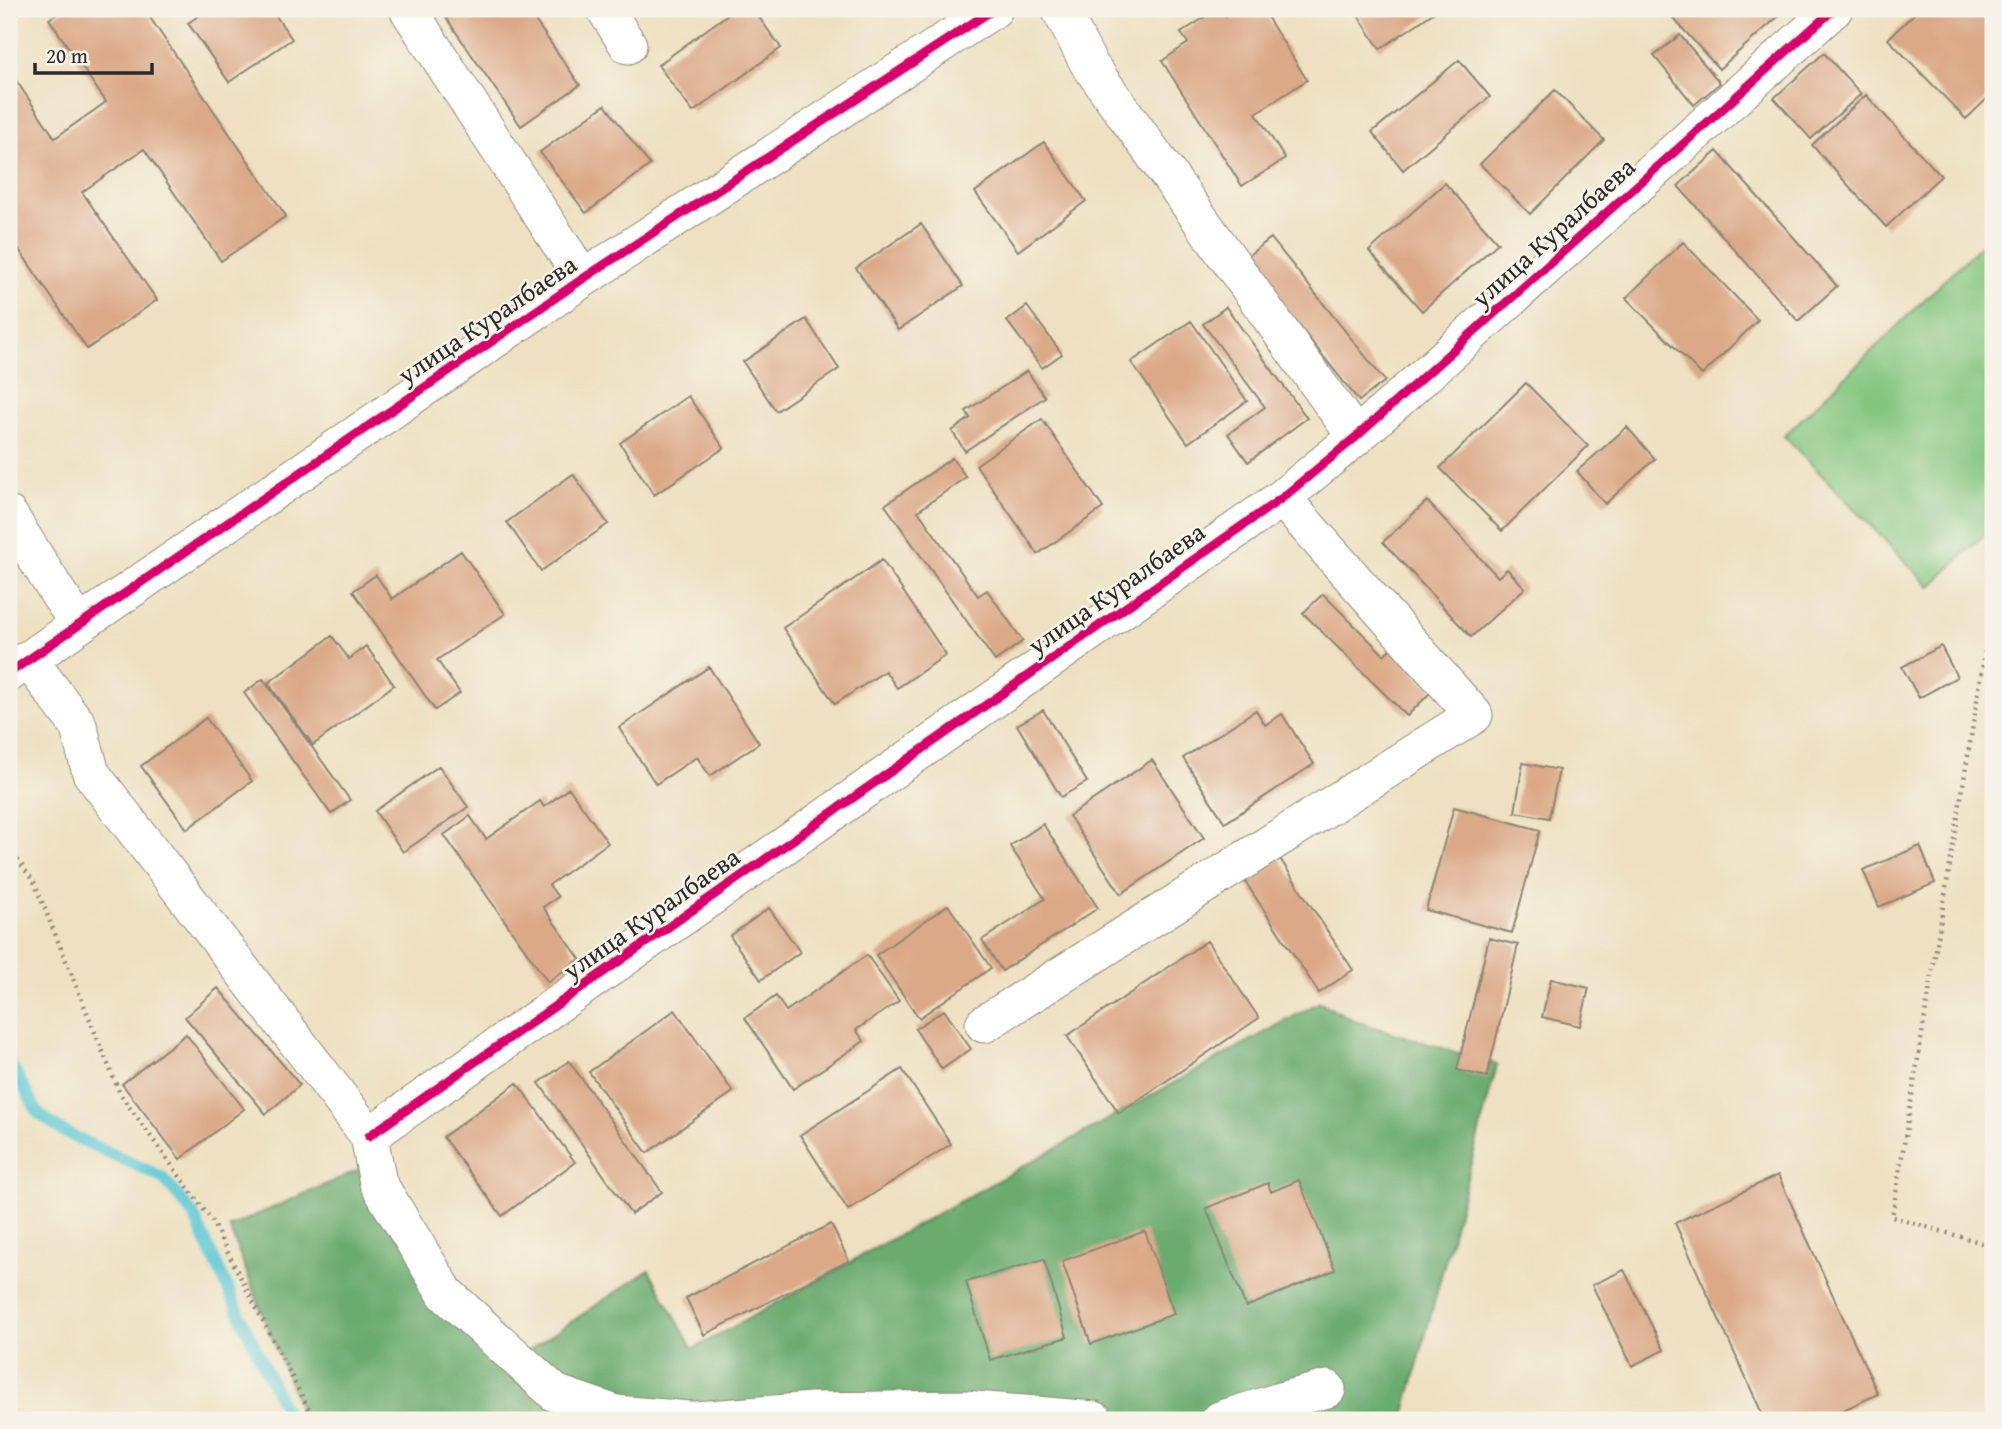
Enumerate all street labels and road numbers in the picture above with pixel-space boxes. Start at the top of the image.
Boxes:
street label: улица Куралбаева [1462,147,1644,317]
street label: улица Куралбаева [389,244,585,394]
street label: улица Куралбаева [1018,512,1213,664]
street label: улица Куралбаева [553,837,748,989]

